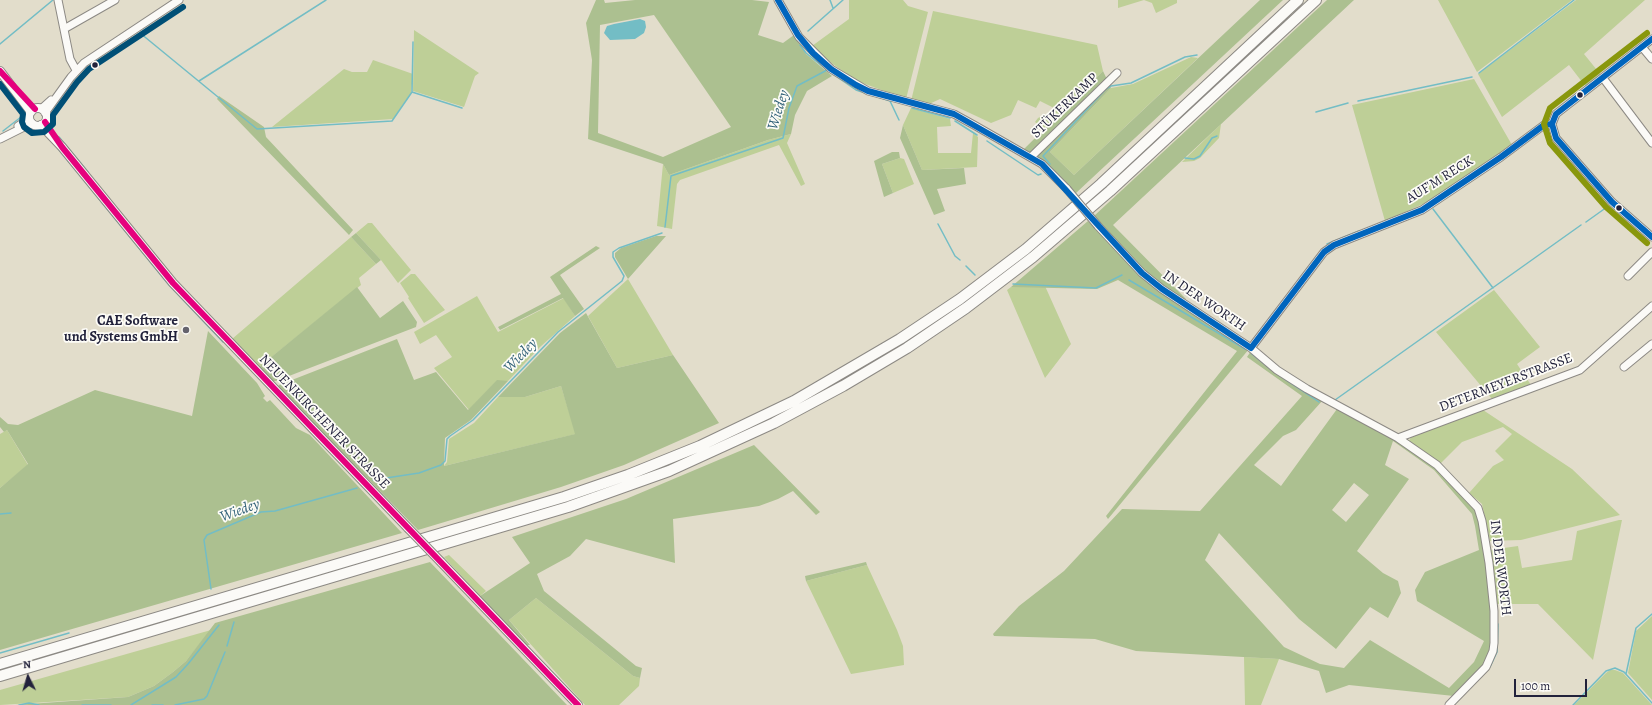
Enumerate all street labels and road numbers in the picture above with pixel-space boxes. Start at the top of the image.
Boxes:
street label: STÜKERKAMP [1028,70,1102,142]
street label: AUF'M RECK [1403,153,1477,207]
street label: IN DER WORTH [1159,267,1249,335]
street label: DETERMEYERSTRASSE [1437,350,1575,416]
street label: NEUENKIRCHENER STRASSE [255,351,393,493]
street label: IN DER WORTH [1486,519,1514,617]

